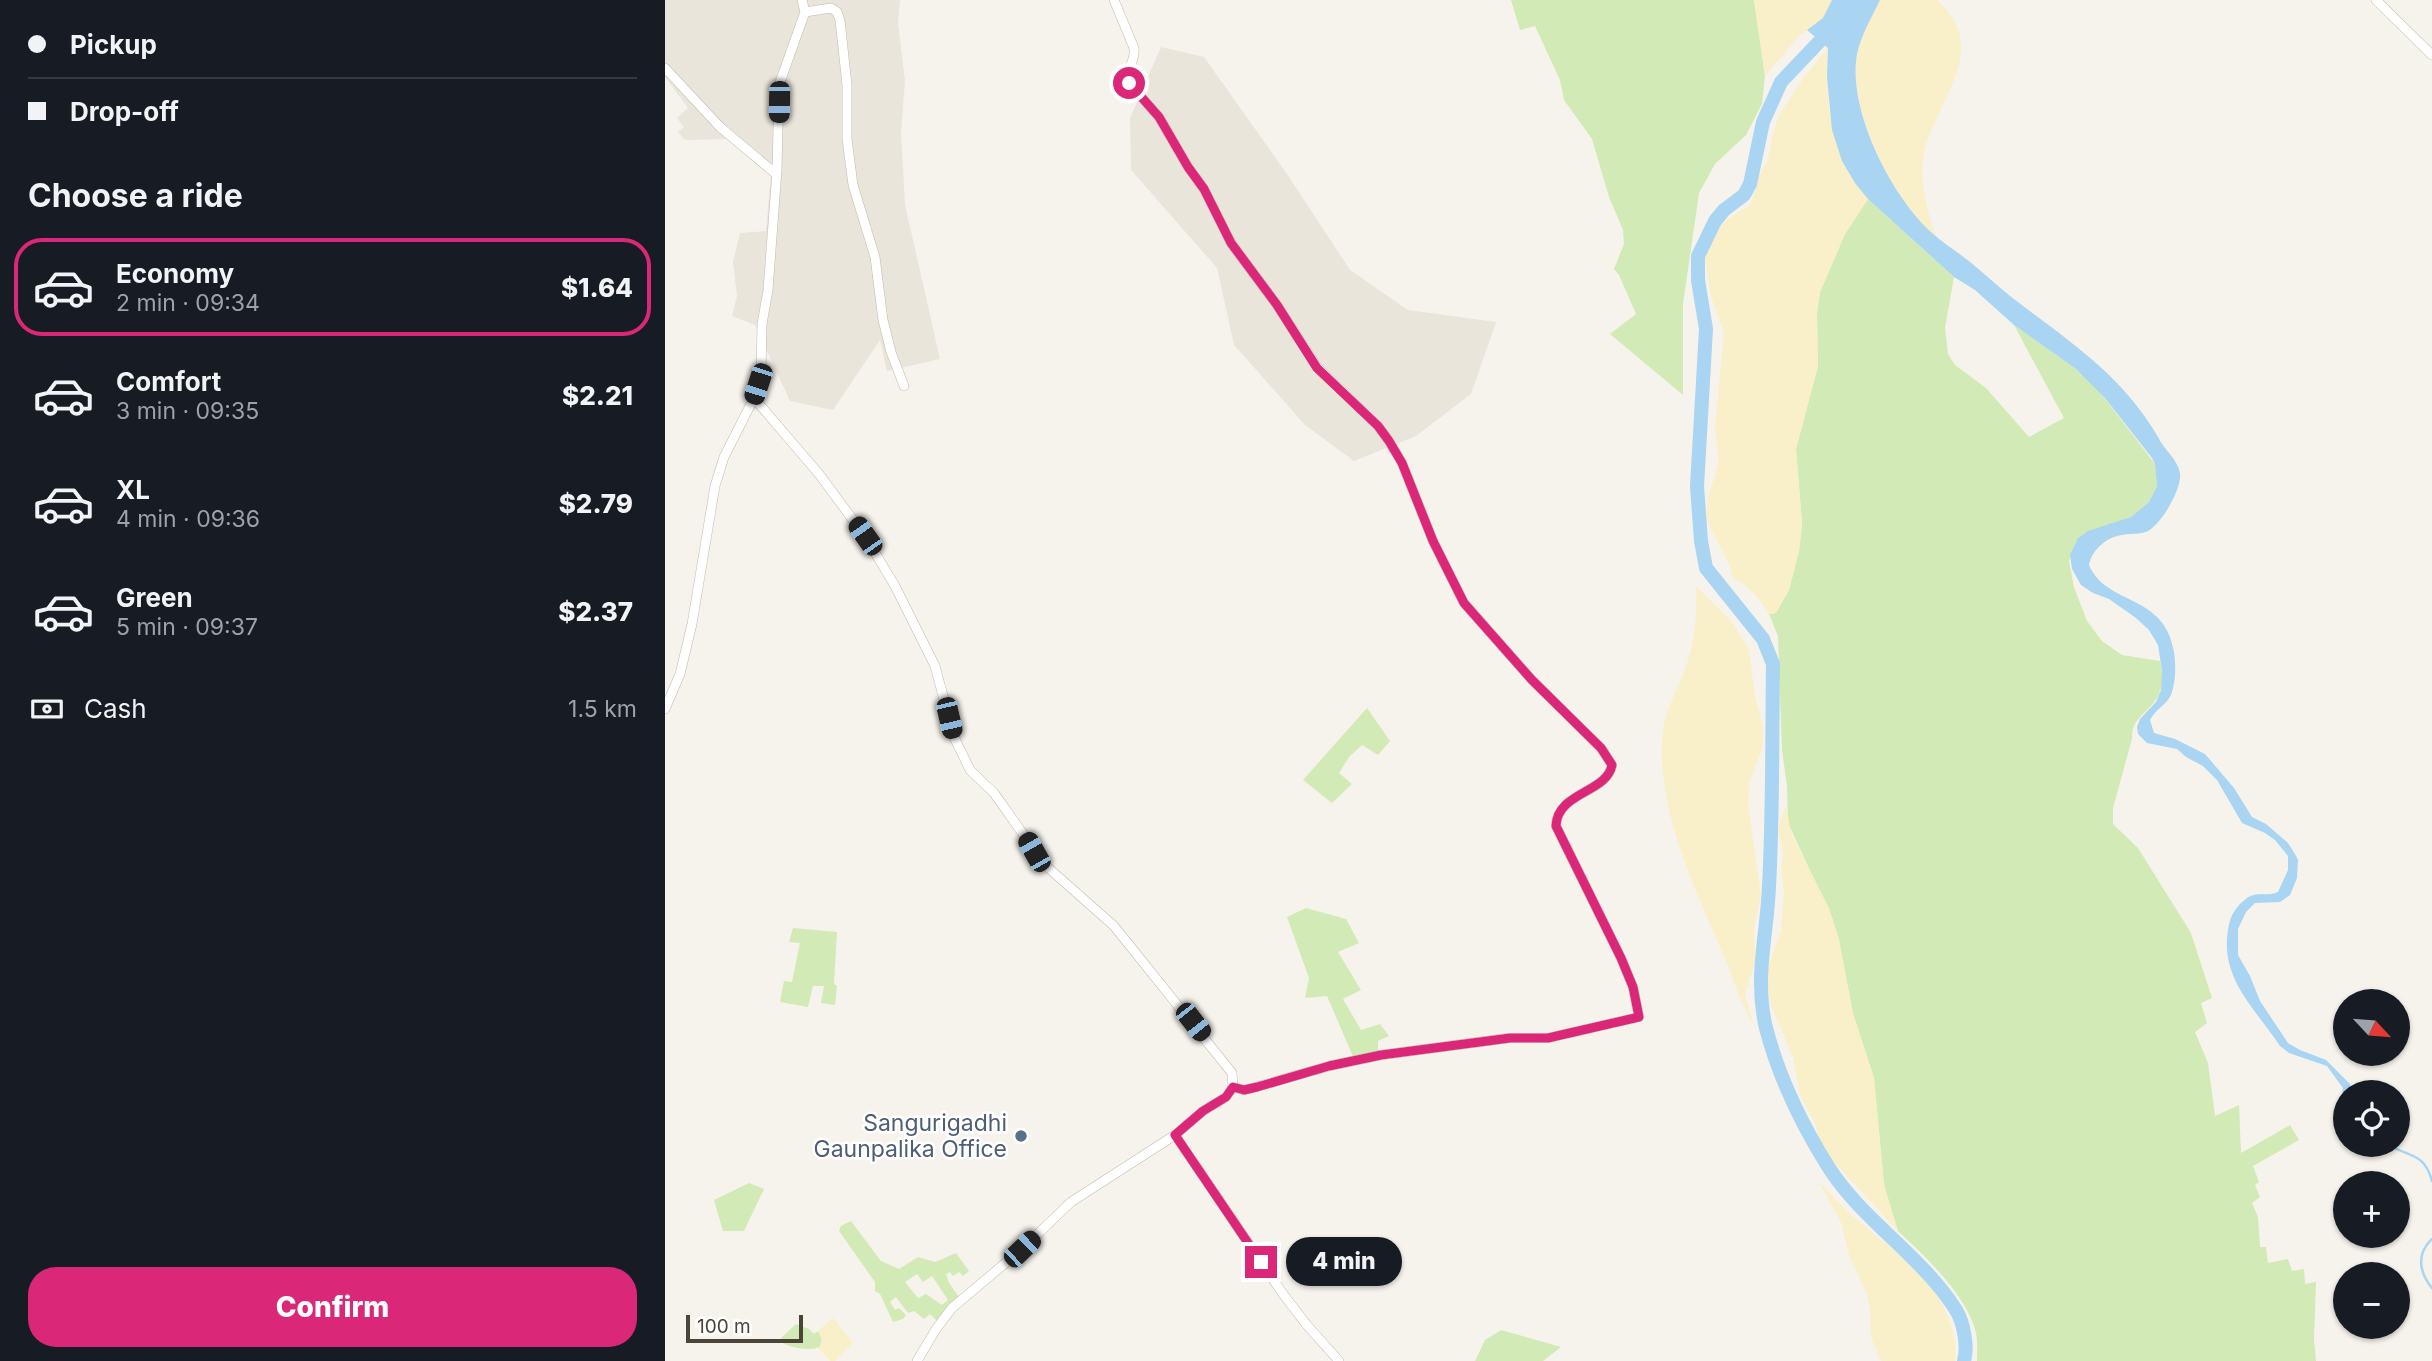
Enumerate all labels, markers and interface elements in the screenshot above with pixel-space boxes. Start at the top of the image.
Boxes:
text: Pickup [70,29,157,60]
route start [1113,67,1145,99]
car [769,81,790,123]
text: Drop-off [70,96,179,127]
text: Choose a ride [28,176,243,215]
icon: car [32,256,95,319]
text: Economy [116,258,234,289]
text: $1.64 [561,272,633,303]
text: 2 min · 09:34 [116,289,260,317]
car [742,361,775,407]
icon: car [32,364,95,427]
text: Comfort [116,366,221,397]
text: $2.21 [562,380,633,411]
text: 3 min · 09:35 [116,397,259,425]
icon: car [32,472,95,535]
text: XL [116,474,150,505]
text: $2.79 [559,488,633,519]
text: 4 min · 09:36 [116,505,260,533]
car [845,513,886,559]
icon: car [32,580,95,643]
text: Green [116,582,193,613]
text: $2.37 [558,596,633,627]
text: 5 min · 09:37 [116,613,258,641]
icon: cash [28,690,66,728]
text: Cash [84,693,147,724]
text: 1.5 km [568,695,637,723]
car [935,695,964,741]
car [1015,829,1054,875]
north arrow [2333,989,2410,1066]
map controls [2333,989,2410,1339]
car [1172,999,1215,1045]
button: locate [2333,1080,2410,1157]
place label: Sangurigadhi Gaunpalika Office [814,1109,1007,1163]
marker: Sangurigadhi Gaunpalika Office [1013,1128,1029,1144]
button: + [2333,1171,2410,1248]
car [1000,1227,1045,1271]
callout: 4 min [1285,1238,1401,1286]
route end [1245,1246,1277,1278]
text: 4 min [1312,1247,1376,1275]
button: − [2333,1262,2410,1339]
button: Confirm [28,1267,637,1347]
scale bar [686,1312,803,1344]
text: 100 m [697,1315,751,1338]

